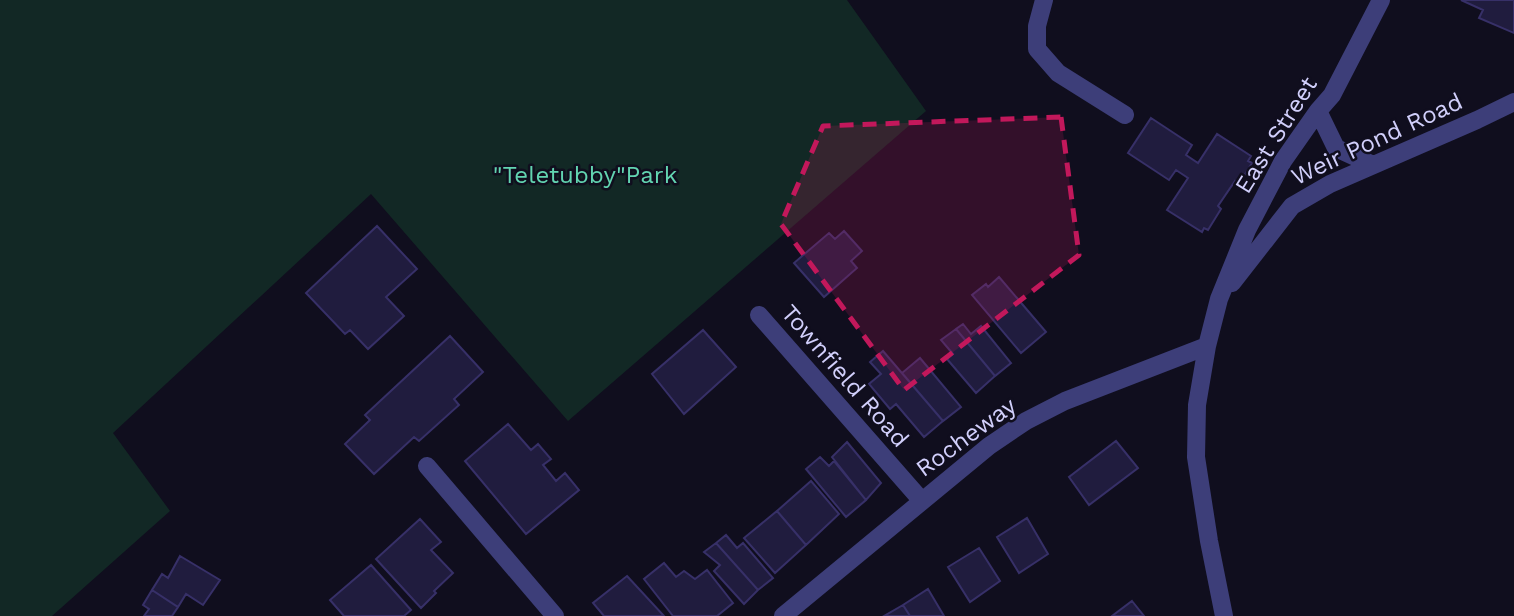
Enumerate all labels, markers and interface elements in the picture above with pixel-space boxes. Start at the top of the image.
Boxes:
street label: East Street [1229,72,1323,198]
street label: Weir Pond Road [1287,87,1467,191]
park label: "Teletubby"Park [493,161,678,189]
street label: Townfield Road [776,299,914,453]
street label: Rocheway [910,391,1022,483]

